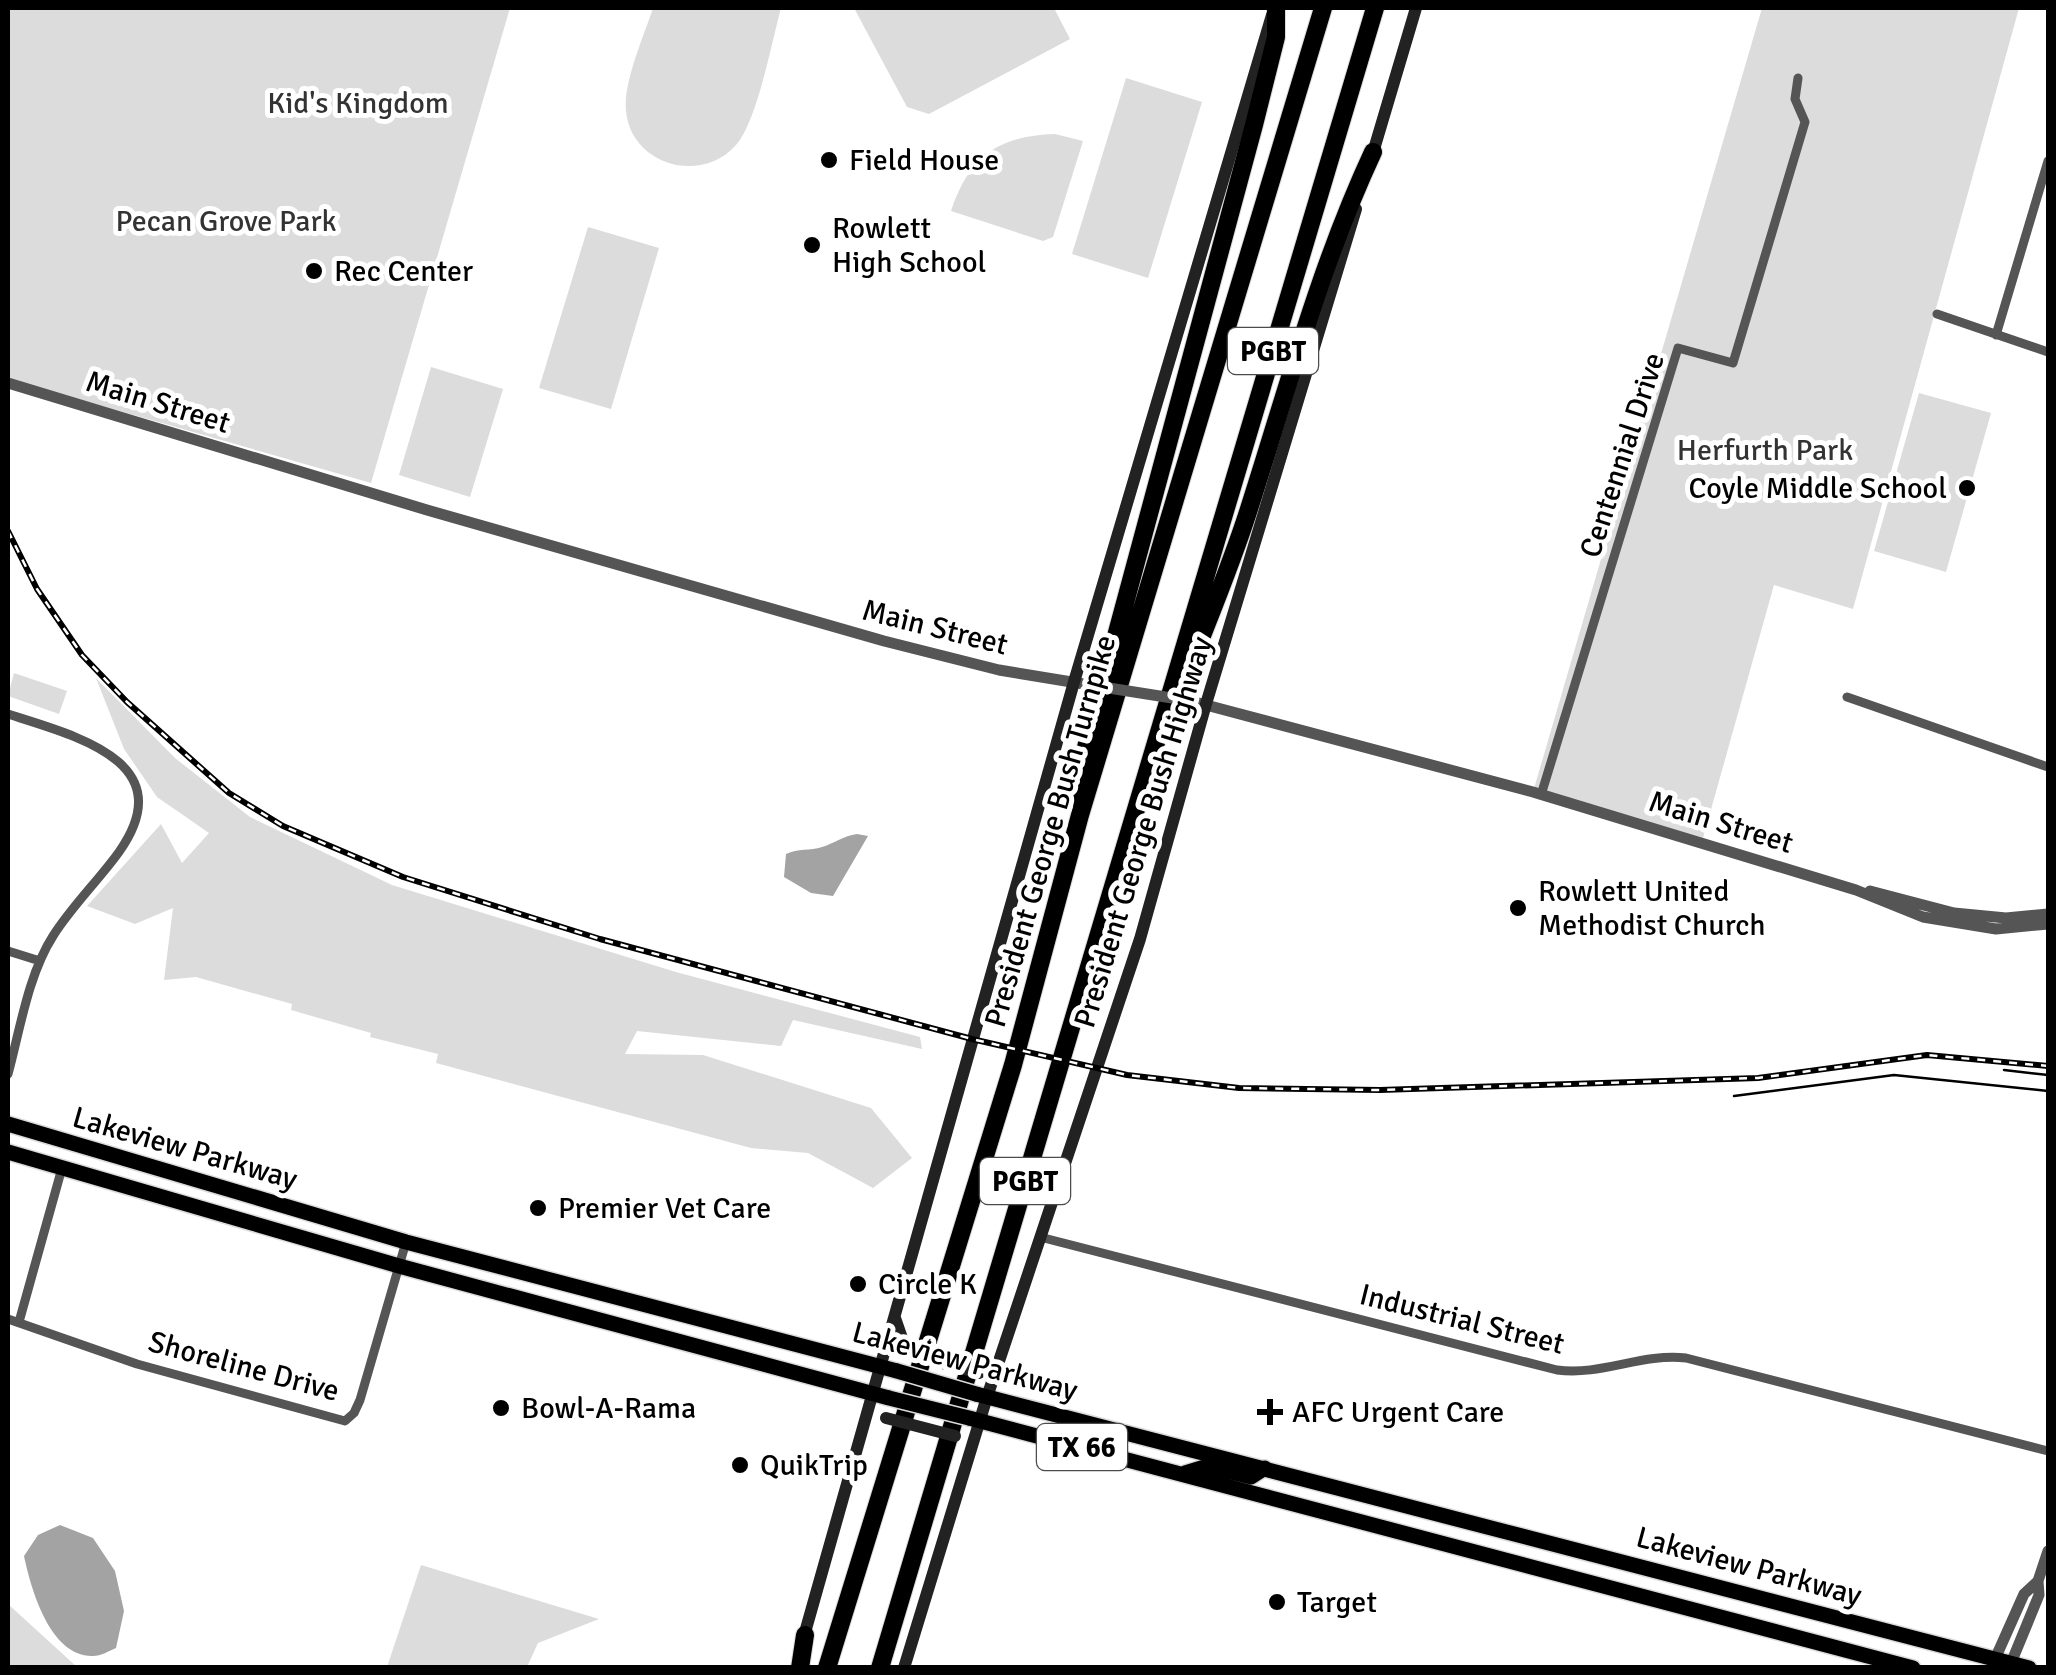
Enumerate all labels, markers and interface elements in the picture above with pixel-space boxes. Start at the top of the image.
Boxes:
park label: Kid's Kingdom [267,85,449,122]
place label: Field House [849,142,999,179]
marker: Field House [818,149,840,171]
park label: Pecan Grove Park [115,203,337,240]
place label: Rowlett High School [832,210,986,281]
marker: Rowlett High School [801,234,823,256]
place label: Rec Center [334,253,473,290]
marker: Rec Center [303,260,325,282]
road number: PGBT [1228,328,1318,374]
street label: Centennial Drive [1572,348,1673,562]
street label: Main Street [81,363,234,442]
park label: Herfurth Park [1677,432,1853,469]
place label: Coyle Middle School [1688,470,1947,507]
marker: Coyle Middle School [1956,477,1978,499]
street label: Main Street [858,592,1012,663]
street label: President George Bush Turnpike [977,631,1124,1031]
street label: President George Bush Highway [1066,632,1221,1032]
street label: Main Street [1644,783,1797,862]
place label: Rowlett United Methodist Church [1538,873,1766,944]
marker: Rowlett United Methodist Church [1507,897,1529,919]
street label: Lakeview Parkway [68,1099,301,1198]
road number: PGBT [980,1158,1070,1204]
place label: Premier Vet Care [558,1190,771,1227]
marker: Premier Vet Care [527,1197,549,1219]
place label: Circle K [878,1266,977,1303]
marker: Circle K [847,1273,869,1295]
street label: Industrial Street [1356,1276,1568,1363]
street label: Lakeview Parkway [848,1314,1082,1409]
street label: Shoreline Drive [144,1323,343,1410]
place label: Bowl-A-Rama [521,1390,696,1427]
place label: AFC Urgent Care [1292,1394,1504,1431]
marker: Bowl-A-Rama [490,1397,512,1419]
marker: AFC Urgent Care [1257,1399,1283,1425]
road number: TX 66 [1037,1424,1127,1470]
place label: QuikTrip [760,1447,868,1484]
marker: QuikTrip [729,1454,751,1476]
street label: Lakeview Parkway [1632,1519,1866,1614]
place label: Target [1297,1584,1377,1621]
marker: Target [1266,1591,1288,1613]

